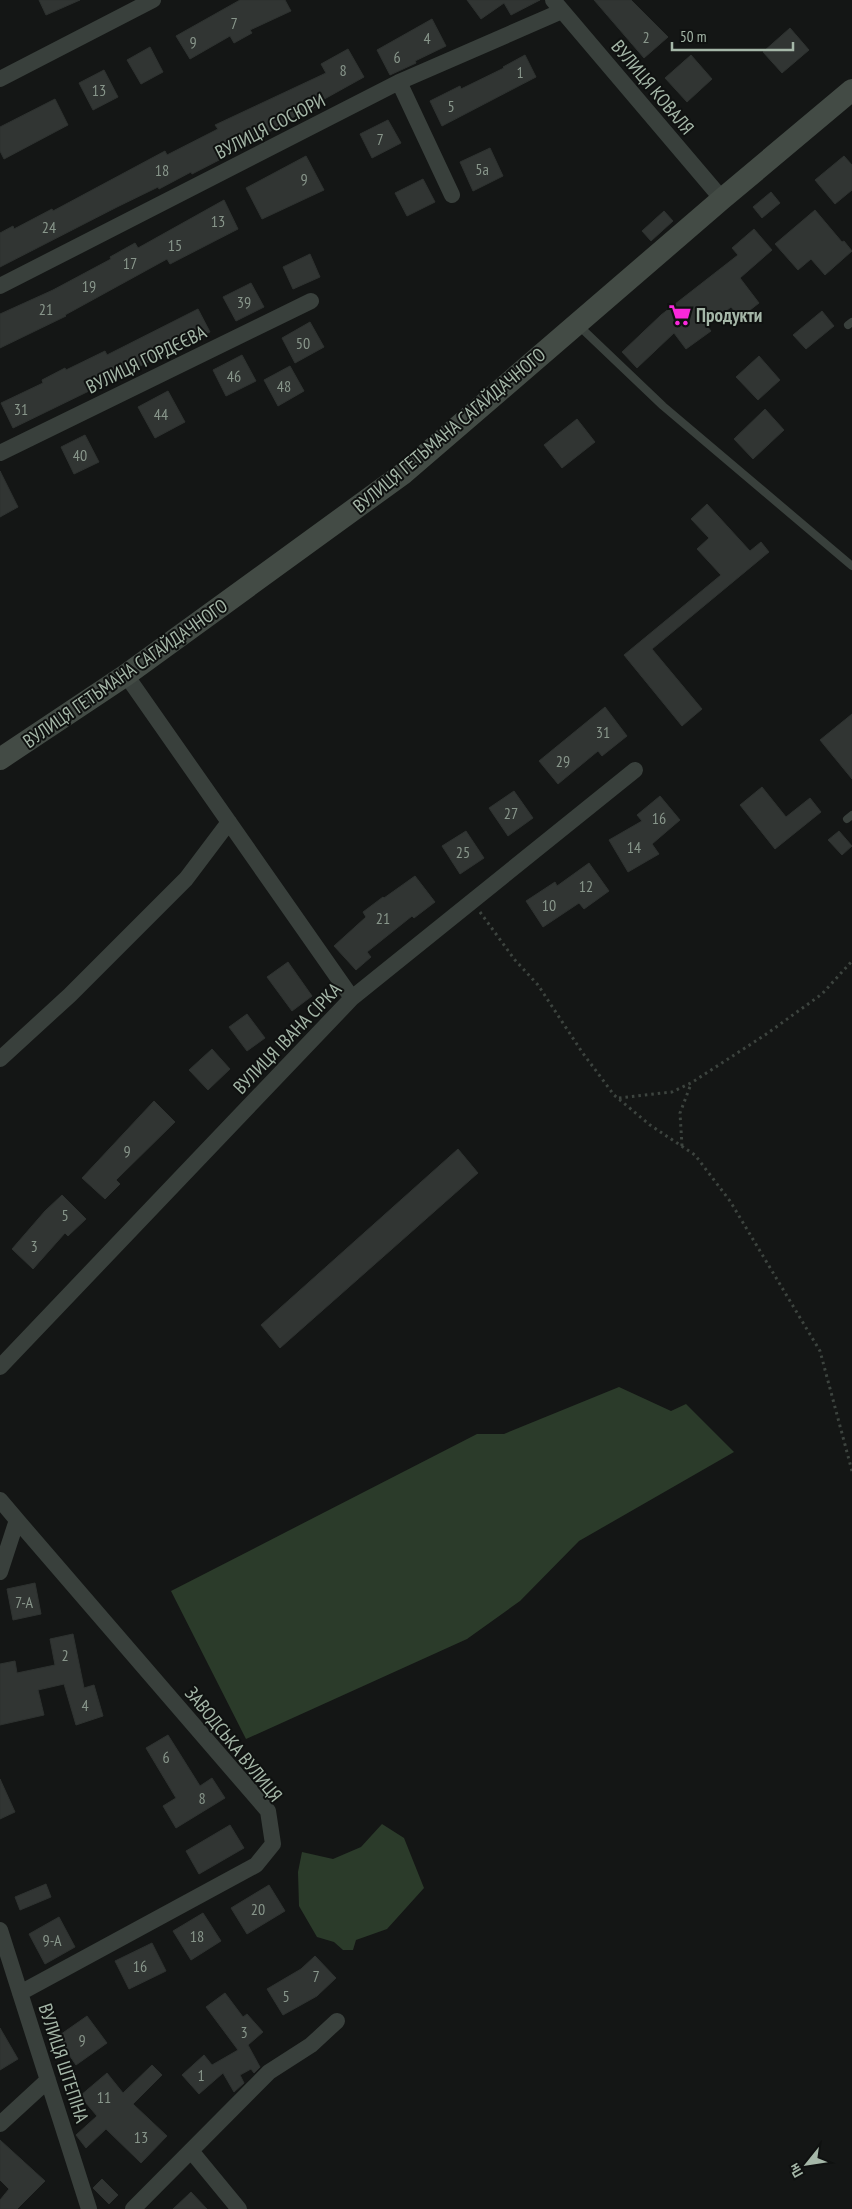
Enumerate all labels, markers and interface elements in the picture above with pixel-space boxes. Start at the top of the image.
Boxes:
house number: 7 [230,13,238,33]
scale bar [672,20,793,52]
house number: 2 [642,27,650,47]
text: 50 m [680,27,706,46]
house number: 4 [423,28,431,48]
house number: 9 [189,32,197,52]
street label: ВУЛИЦЯ КОВАЛЯ [607,35,699,139]
house number: 6 [393,47,401,67]
house number: 8 [339,60,347,80]
house number: 1 [516,62,524,82]
house number: 13 [92,80,106,100]
street label: ВУЛИЦЯ СОСЮРИ [211,88,329,164]
house number: 5 [447,96,455,116]
house number: 7 [376,129,384,149]
house number: 5а [475,159,489,179]
house number: 18 [155,160,169,180]
house number: 9 [300,169,308,189]
house number: 13 [211,211,225,231]
house number: 24 [42,217,56,237]
house number: 15 [168,235,182,255]
house number: 17 [123,253,137,273]
house number: 19 [82,276,96,296]
house number: 39 [237,292,251,312]
house number: 21 [39,299,53,319]
supermarket icon: Продукти [667,302,693,328]
place label: Продукти [696,303,762,327]
street label: ВУЛИЦЯ ГОРДЄЄВА [82,320,210,398]
house number: 50 [296,333,310,353]
street label: ВУЛИЦЯ ГЕТЬМАНА САГАЙДАЧНОГО [348,342,550,518]
house number: 46 [227,366,241,386]
house number: 48 [277,376,291,396]
house number: 31 [14,399,28,419]
house number: 44 [154,404,168,424]
house number: 40 [73,445,87,465]
street label: ВУЛИЦЯ ГЕТЬМАНА САГАЙДАЧНОГО [18,593,232,753]
house number: 31 [596,722,610,742]
house number: 29 [556,751,570,771]
house number: 27 [504,803,518,823]
house number: 16 [652,808,666,828]
house number: 14 [627,837,641,857]
house number: 25 [456,842,470,862]
house number: 12 [579,876,593,896]
house number: 10 [542,895,556,915]
house number: 21 [376,908,390,928]
street label: ВУЛИЦЯ ІВАНА СІРКА [228,977,346,1099]
house number: 9 [123,1141,131,1161]
house number: 5 [61,1205,69,1225]
house number: 3 [30,1236,38,1256]
house number: 7-А [15,1592,33,1612]
house number: 2 [61,1645,69,1665]
street label: ЗАВОДСЬКА ВУЛИЦЯ [180,1681,288,1807]
house number: 4 [81,1695,89,1715]
house number: 6 [162,1747,170,1767]
house number: 8 [198,1788,206,1808]
house number: 20 [251,1899,265,1919]
house number: 18 [190,1926,204,1946]
house number: 9-А [43,1930,62,1950]
house number: 16 [133,1956,147,1976]
house number: 7 [312,1966,320,1986]
house number: 5 [282,1986,290,2006]
street label: ВУЛИЦЯ ШТЕПІНА [33,2000,95,2126]
house number: 3 [240,2022,248,2042]
house number: 9 [78,2030,86,2050]
house number: 1 [197,2065,205,2085]
house number: 11 [97,2087,111,2107]
house number: 13 [134,2127,148,2147]
north arrow [782,2139,832,2189]
text: Пн [785,2160,807,2181]

